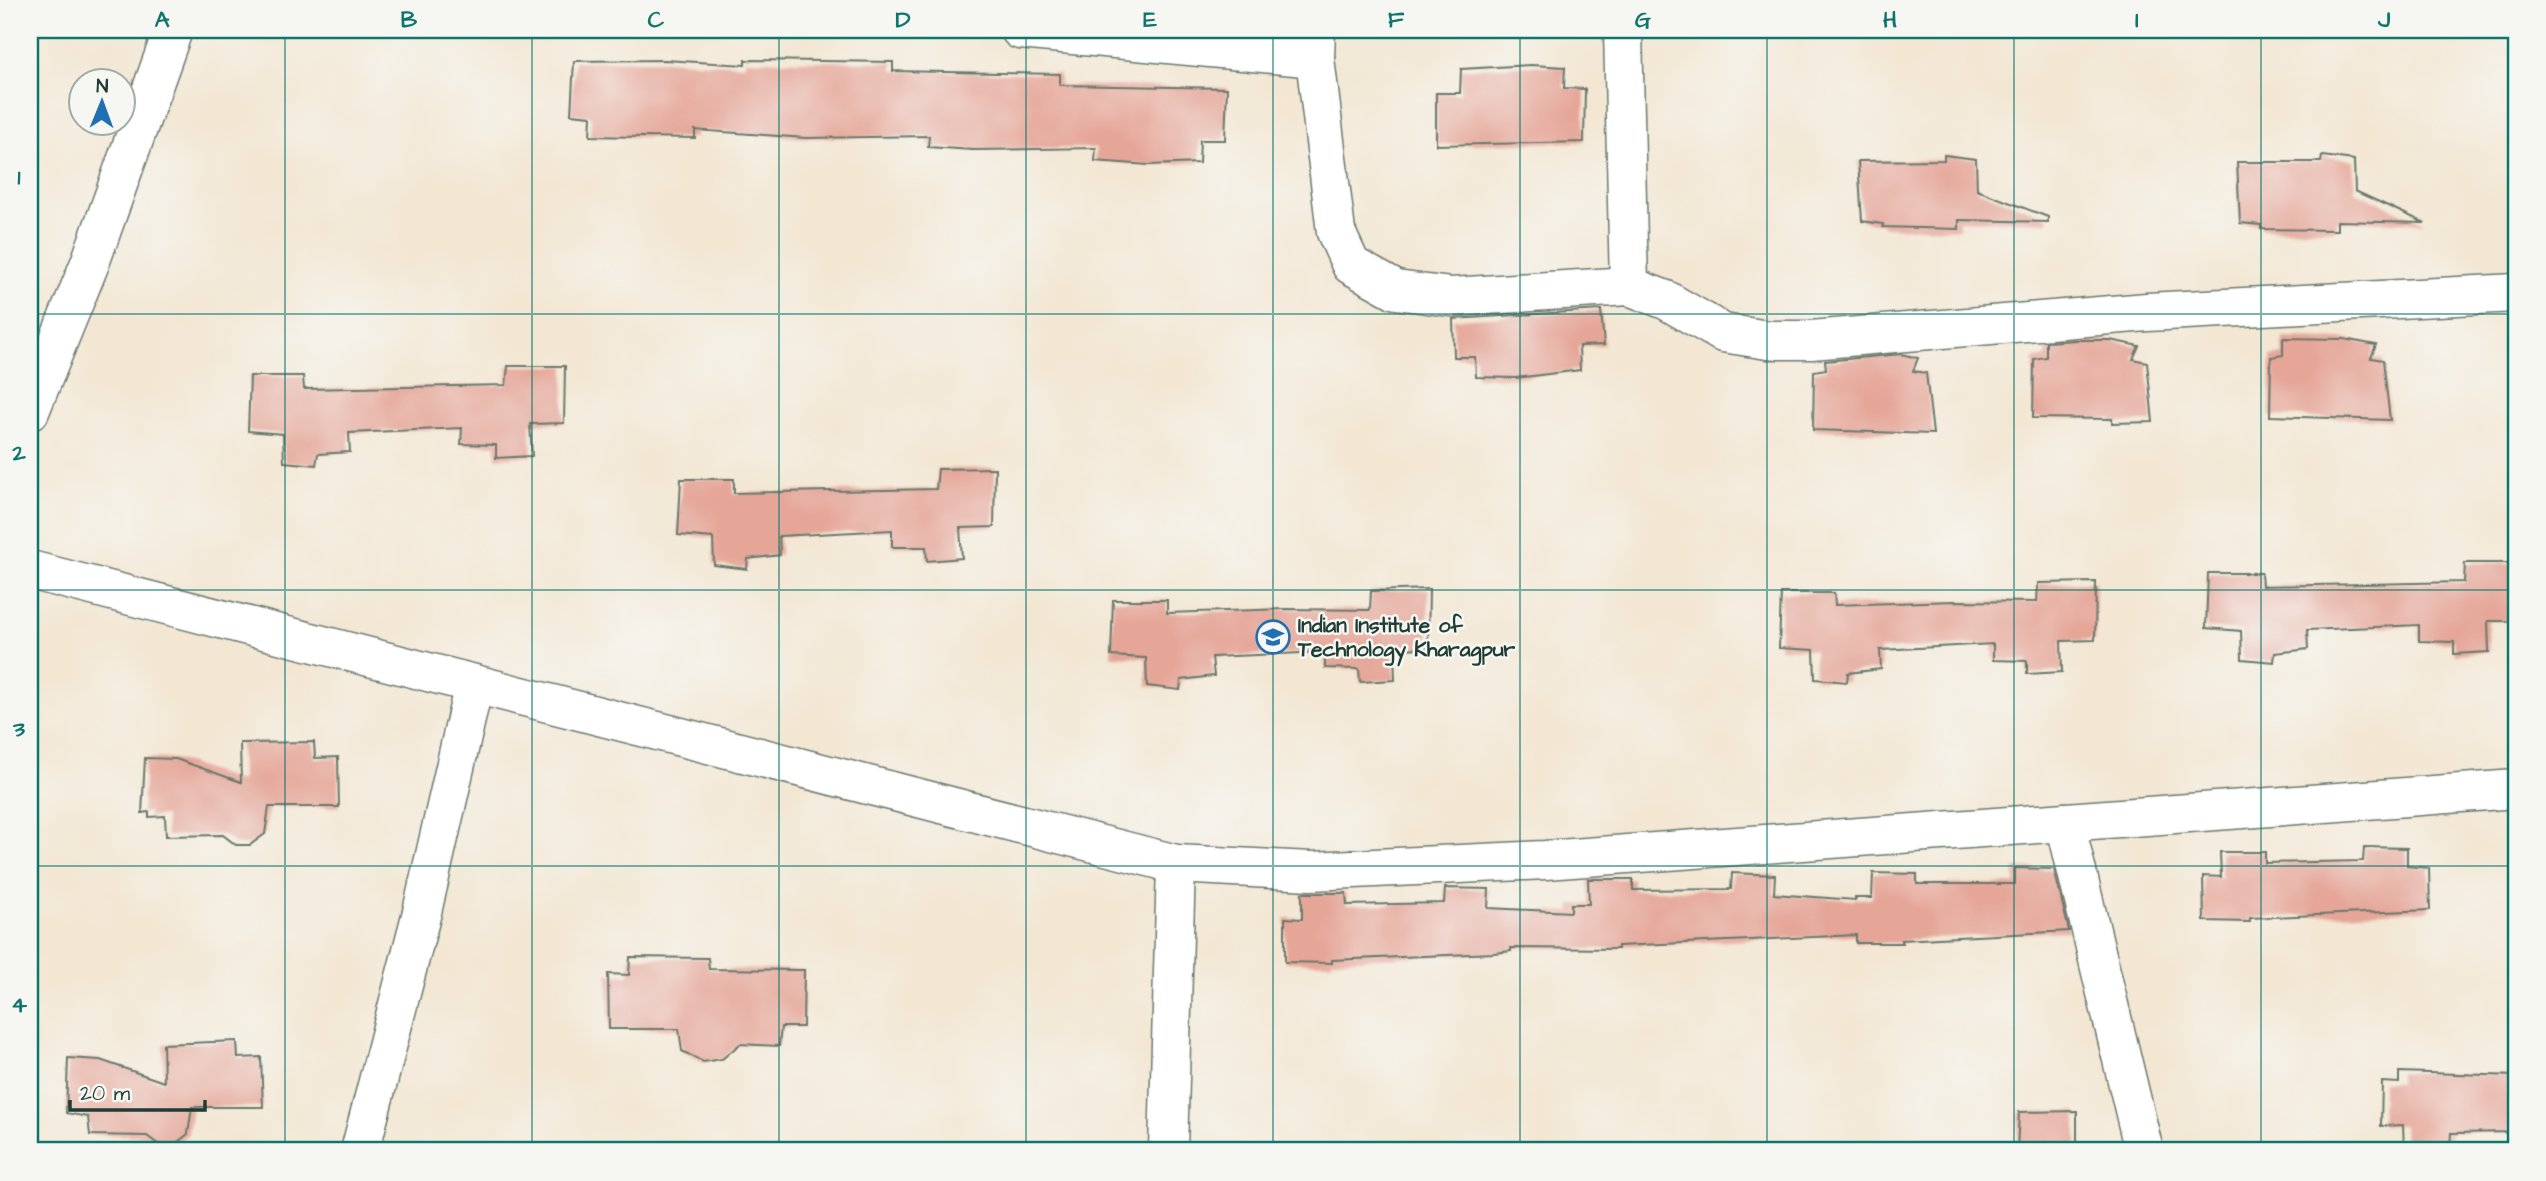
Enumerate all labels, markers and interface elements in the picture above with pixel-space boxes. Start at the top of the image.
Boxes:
text: A [155,4,170,36]
text: B [401,4,418,36]
text: C [648,4,665,36]
text: D [896,4,911,36]
text: E [1143,4,1157,36]
text: F [1388,4,1405,36]
text: G [1635,4,1651,36]
text: H [1883,4,1897,36]
text: I [2135,4,2139,36]
text: J [2377,4,2391,36]
north arrow [66,66,136,136]
text: N [96,73,109,100]
text: 1 [18,161,21,193]
text: 2 [11,437,26,469]
place label: Indian Institute of Technology Kharagpur [1297,611,1516,667]
school or university icon: Indian Institute of Technology Kharagpur [1254,618,1292,656]
text: 3 [12,713,25,745]
text: 4 [11,989,27,1021]
scale bar [70,1069,205,1113]
text: 20 m [80,1079,131,1108]

